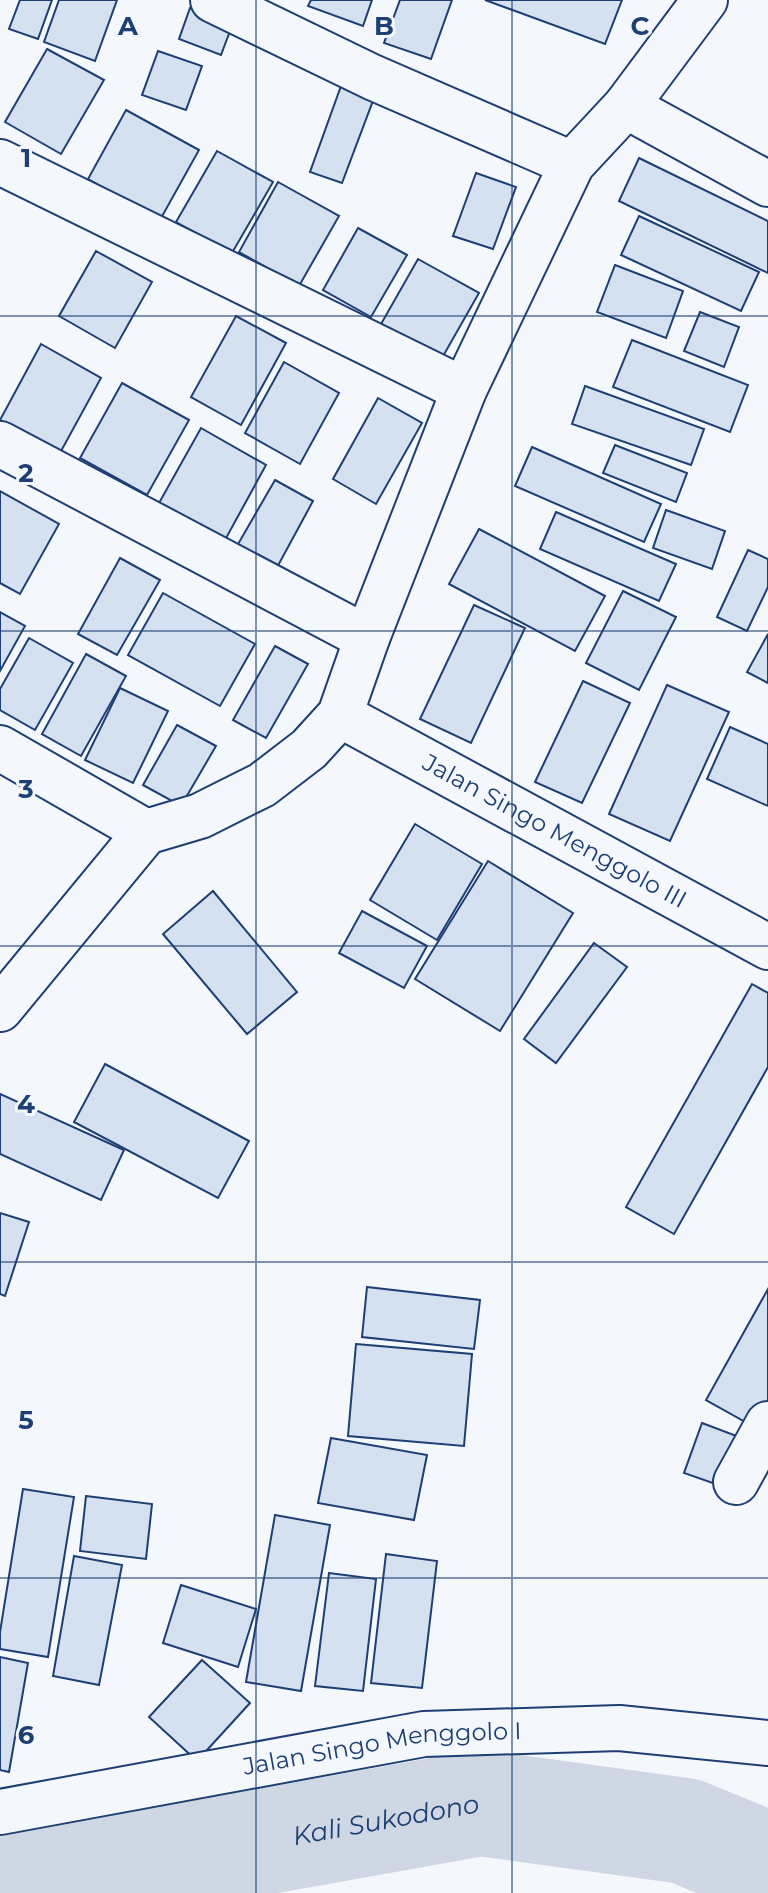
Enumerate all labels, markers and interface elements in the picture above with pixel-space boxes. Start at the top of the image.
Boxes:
text: A [117,10,139,42]
text: B [374,10,394,42]
text: C [631,10,650,42]
text: 1 [21,142,31,174]
text: 2 [18,457,34,489]
street label: Jalan Singo Menggolo III [417,747,692,914]
text: 3 [17,773,34,805]
text: 4 [17,1088,35,1120]
text: 5 [18,1404,34,1436]
street label: Jalan Singo Menggolo I [240,1716,522,1781]
text: 6 [18,1719,35,1751]
water label: Kali Sukodono [290,1787,482,1852]

